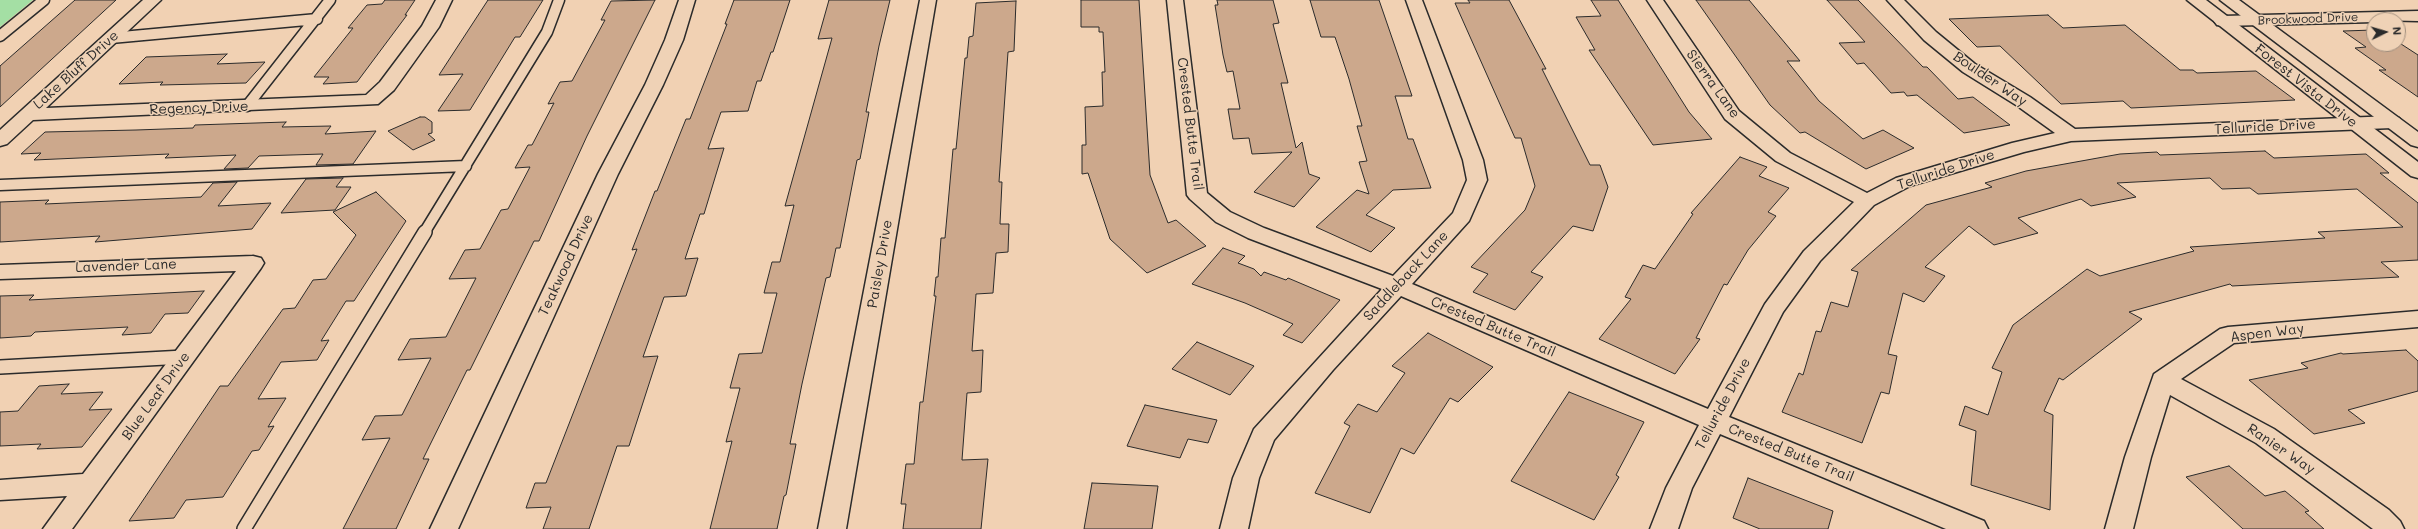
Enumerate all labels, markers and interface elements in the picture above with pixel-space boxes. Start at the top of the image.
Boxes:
street label: Brookwood Drive [2257,10,2359,28]
north arrow [2366,12,2406,52]
text: N [2390,26,2405,36]
street label: Lake Bluff Drive [30,27,122,113]
street label: Forest Vista Drive [2251,41,2361,131]
street label: Sierra Lane [1683,46,1743,122]
street label: Boulder Way [1950,48,2030,110]
street label: Crested Butte Trail [1174,57,1206,191]
street label: Regency Drive [149,98,249,118]
street label: Telluride Drive [2214,116,2316,138]
street label: Telluride Drive [1895,146,1997,194]
street label: Teakwood Drive [535,211,597,319]
street label: Paisley Drive [864,219,896,309]
street label: Saddleback Lane [1360,228,1452,324]
street label: Lavender Lane [75,256,177,276]
street label: Crested Butte Trail [1428,293,1558,361]
street label: Aspen Way [2229,320,2305,346]
street label: Blue Leaf Drive [118,349,194,443]
street label: Telluride Drive [1692,355,1754,453]
street label: Crested Butte Trail [1726,420,1856,486]
street label: Ranier Way [2244,420,2318,478]

